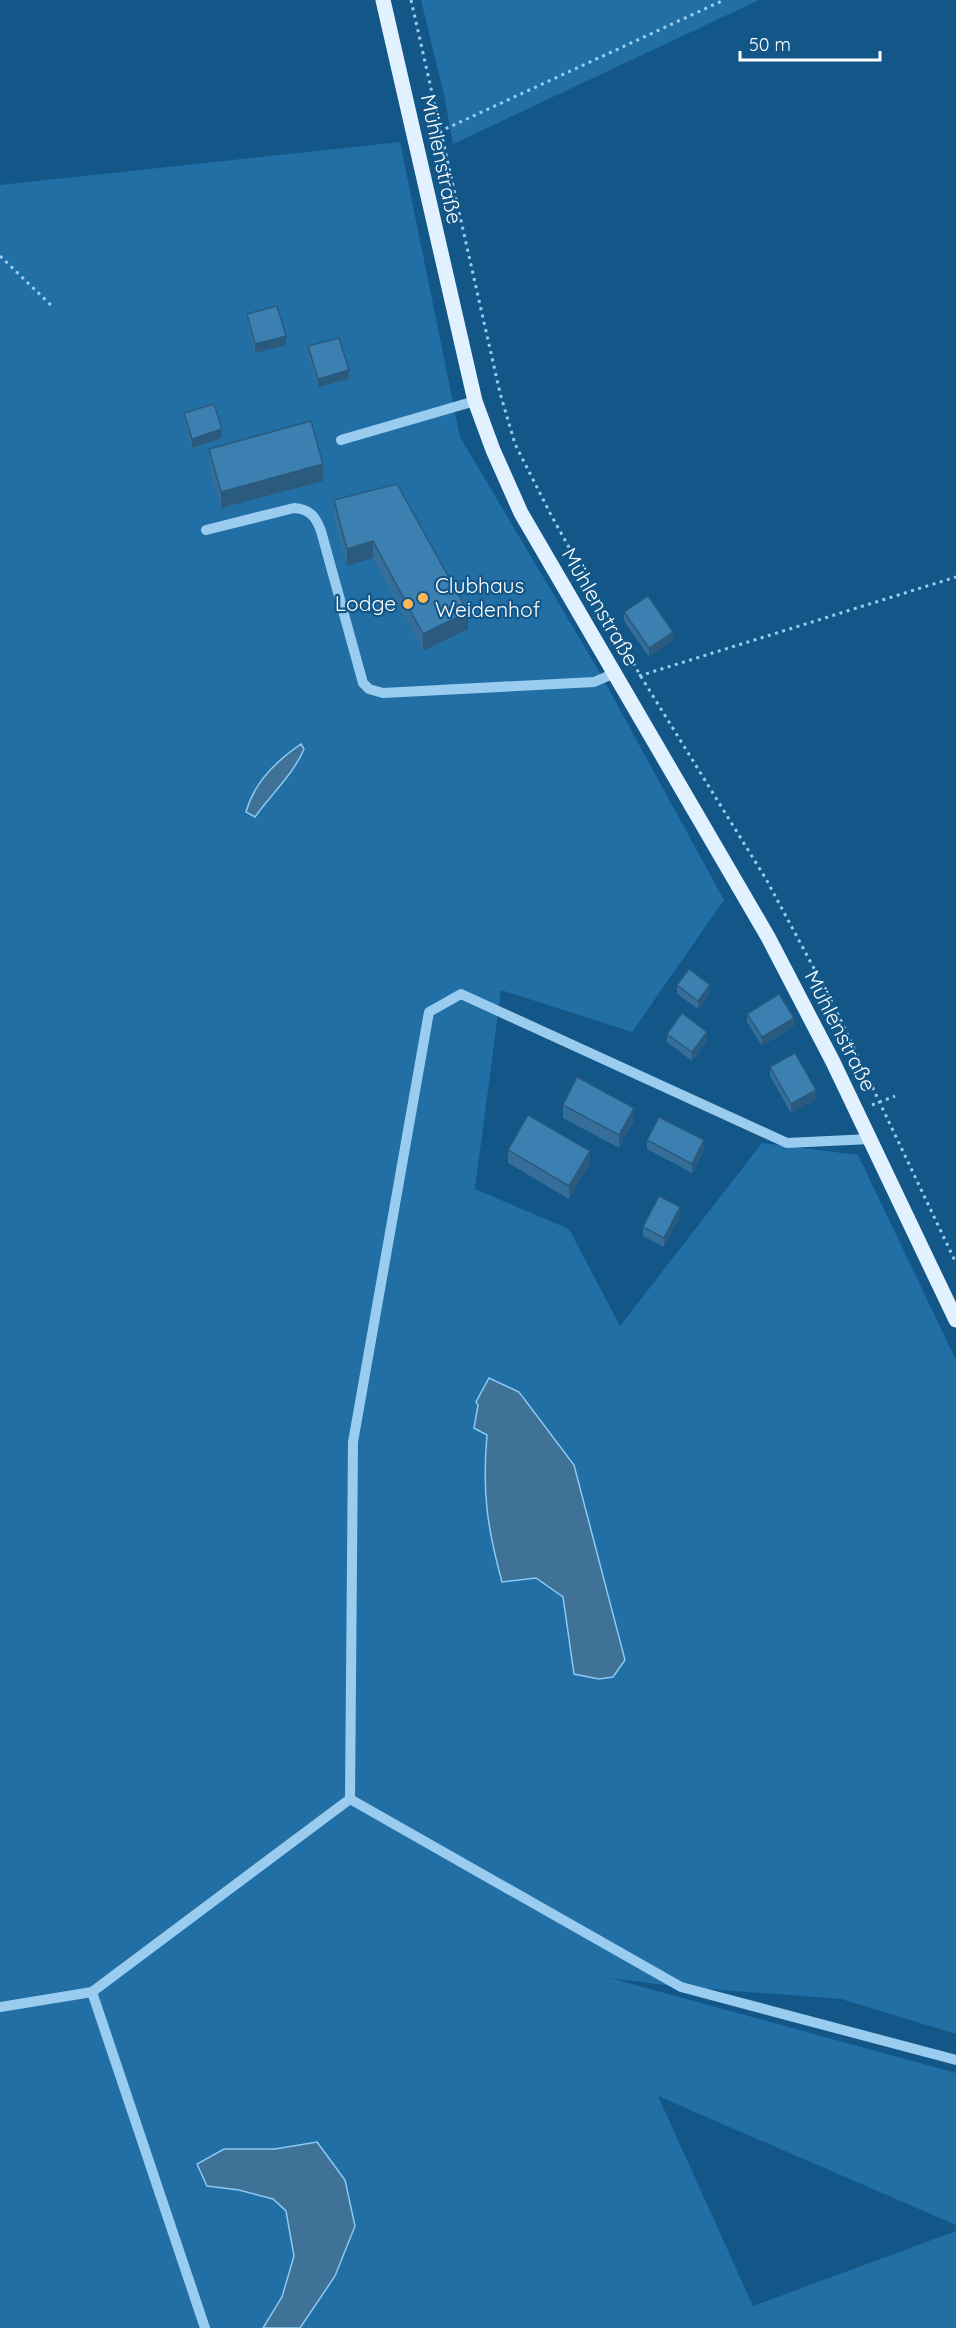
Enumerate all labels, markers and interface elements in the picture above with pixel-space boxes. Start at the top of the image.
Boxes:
scale bar [740,24,880,62]
text: 50 m [749,33,791,56]
street label: Mühlenstraße [416,92,468,226]
street label: Mühlenstraße [557,543,645,670]
place label: Clubhaus Weidenhof [435,572,541,622]
place label: Lodge [335,590,396,616]
marker: Clubhaus Weidenhof [416,591,430,605]
marker: Lodge [401,597,415,611]
street label: Mühlenstraße [799,966,882,1095]

